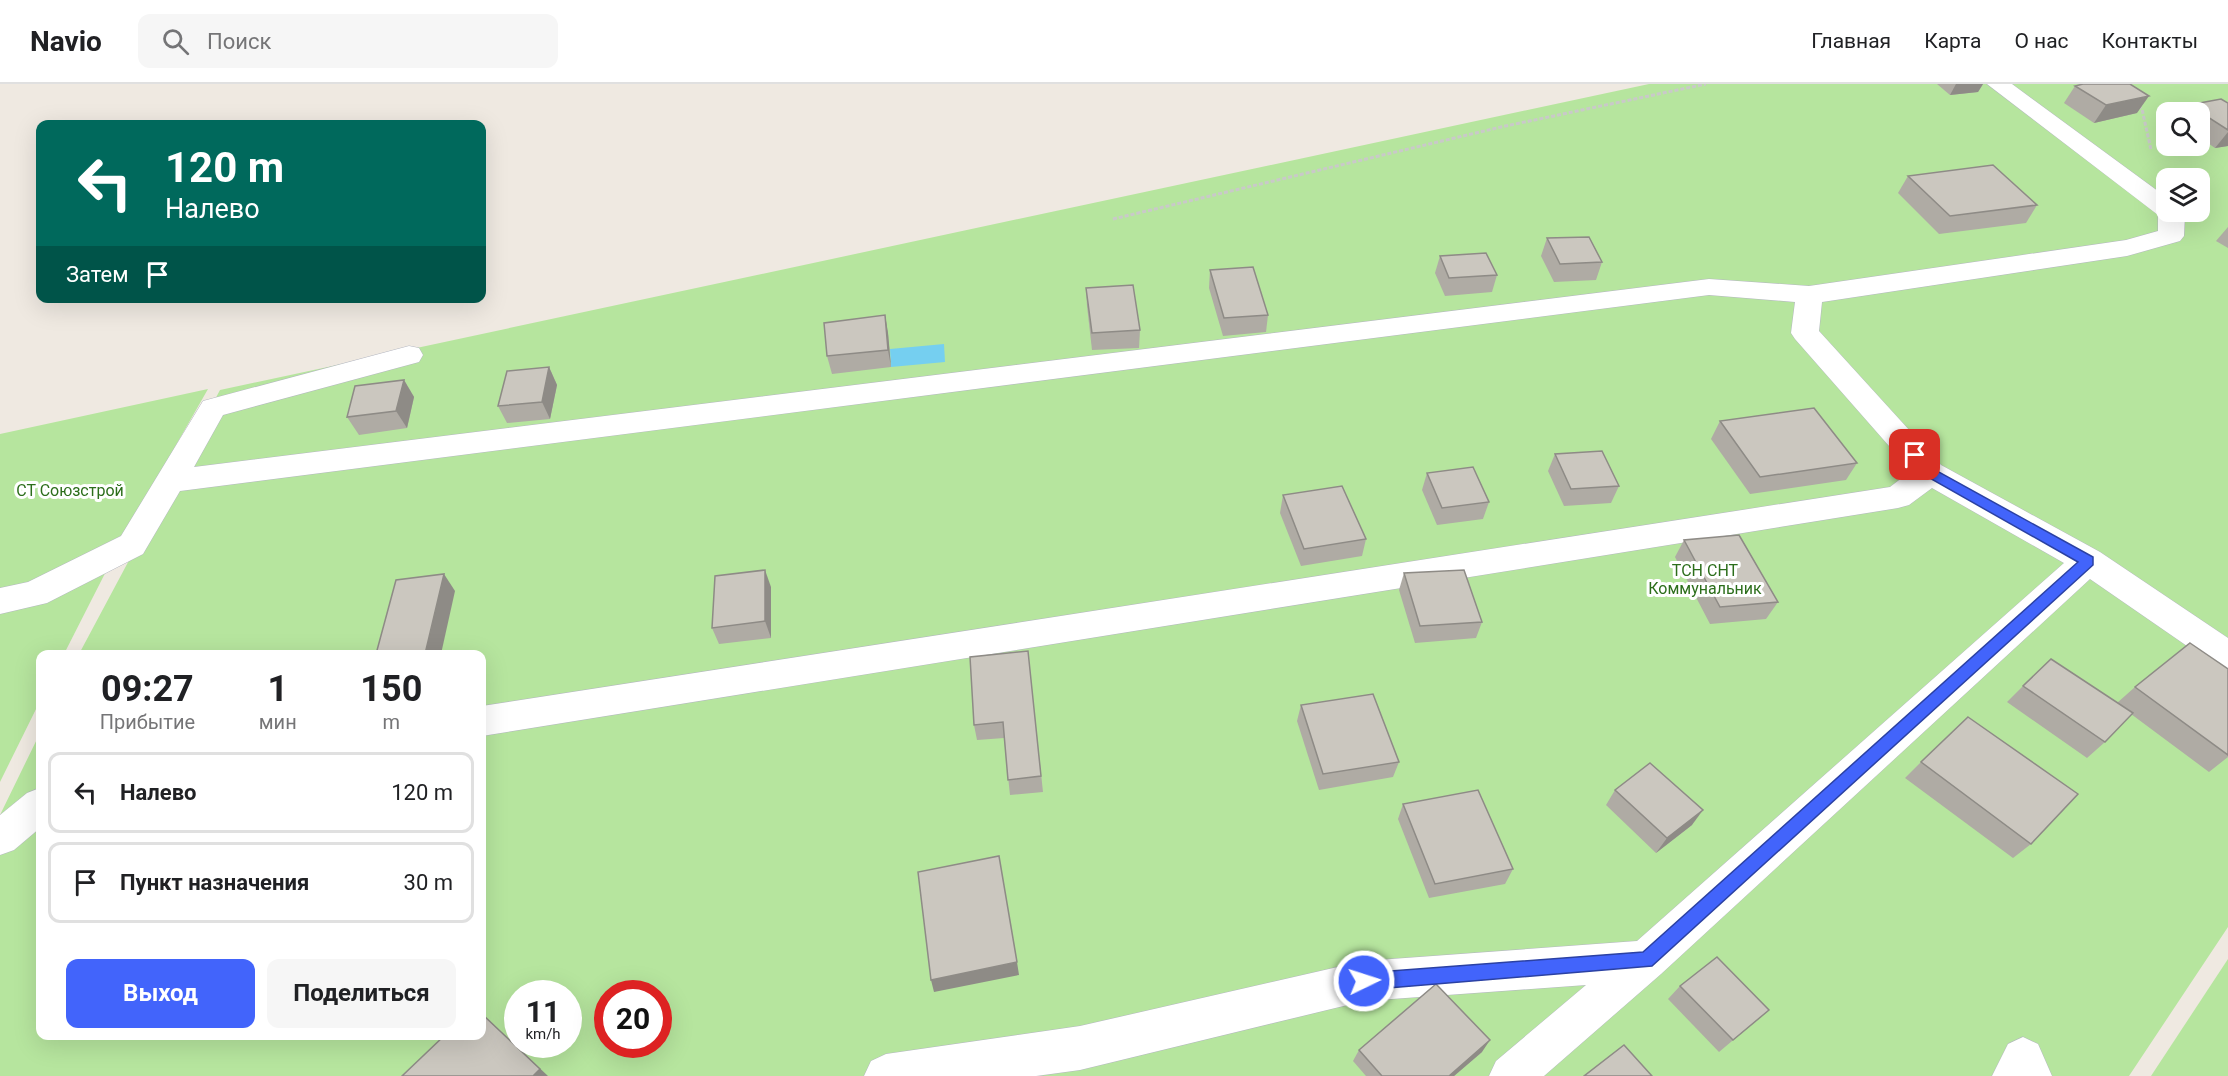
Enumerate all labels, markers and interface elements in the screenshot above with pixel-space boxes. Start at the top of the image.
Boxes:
search box [138,14,558,68]
text: Navio [30,25,102,58]
icon: search [159,25,192,58]
text: Поиск [207,29,271,54]
text: Главная [1811,29,1891,53]
text: Карта [1924,29,1981,53]
text: О нас [2014,29,2069,53]
text: Контакты [2102,29,2198,53]
map controls [2156,102,2210,222]
button: search [2156,102,2210,156]
text: 120 m [165,143,284,192]
icon: left [66,144,144,222]
button: layers [2156,168,2210,222]
text: Налево [165,193,260,225]
icon: arrive [141,258,174,291]
text: Затем [66,262,129,287]
pin [1889,429,1940,480]
icon: arrive [1898,438,1931,471]
park label: СТ Союзстрой [16,481,124,500]
park label: ТСН СНТ Коммунальник [1648,561,1762,598]
text: 09:27 [101,668,194,710]
text: 1 [267,668,288,710]
text: 150 [360,668,422,710]
text: Прибытие [100,710,195,734]
text: мин [259,710,297,734]
text: m [383,710,400,734]
icon: left [69,776,102,809]
text: Налево [120,780,197,805]
text: 120 m [391,780,453,805]
icon: arrive [69,866,102,899]
text: Пункт назначения [120,870,309,895]
text: 30 m [404,870,453,895]
position arrow [1332,949,1396,1013]
button: Выход [66,959,255,1028]
button: Поделиться [267,959,456,1028]
speed limit sign: 20 [594,980,672,1058]
text: 11 [526,994,560,1029]
text: km/h [525,1025,561,1043]

